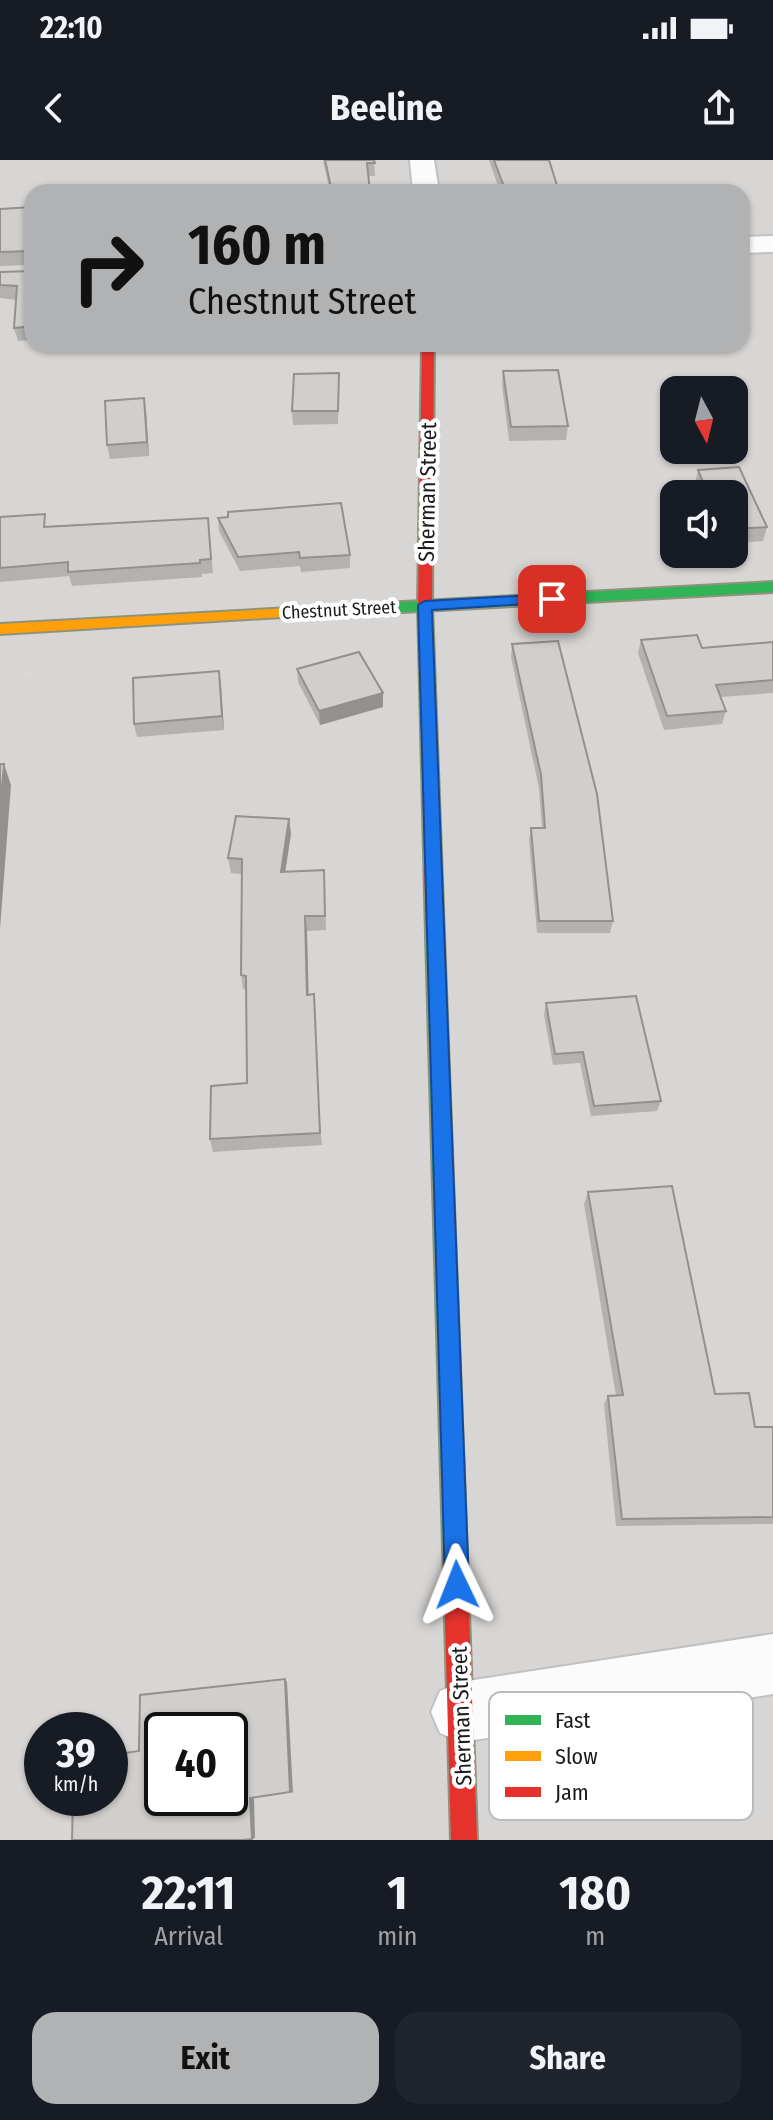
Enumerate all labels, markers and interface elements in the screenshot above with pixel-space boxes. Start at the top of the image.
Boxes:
text: 22:10 [40,10,103,46]
icon: back [32,86,76,130]
text: Beeline [330,86,443,130]
icon: share [697,86,741,130]
text: 160 m [188,212,326,279]
icon: right [56,216,160,320]
text: Chestnut Street [188,280,416,324]
north arrow [660,376,748,464]
map controls [660,376,748,568]
street label: Sherman Street [413,421,442,562]
button: sound [660,480,748,568]
pin [518,565,586,633]
icon: arrive [530,577,574,621]
street label: Chestnut Street [281,596,397,624]
position arrow [415,1543,499,1627]
street label: Sherman Street [446,1645,477,1786]
legend [489,1692,753,1820]
text: Fast [555,1707,591,1734]
speed limit sign: 40 [144,1712,248,1816]
text: 39 [56,1730,96,1778]
text: Slow [555,1743,598,1770]
text: km/h [54,1772,98,1796]
text: Jam [555,1779,589,1806]
text: 22:11 [142,1864,235,1922]
text: 1 [387,1864,408,1922]
text: 180 [559,1864,631,1922]
text: Arrival [154,1921,223,1952]
text: min [377,1921,417,1952]
text: m [585,1921,605,1952]
button: Exit [32,2012,379,2104]
button: Share [395,2012,741,2104]

